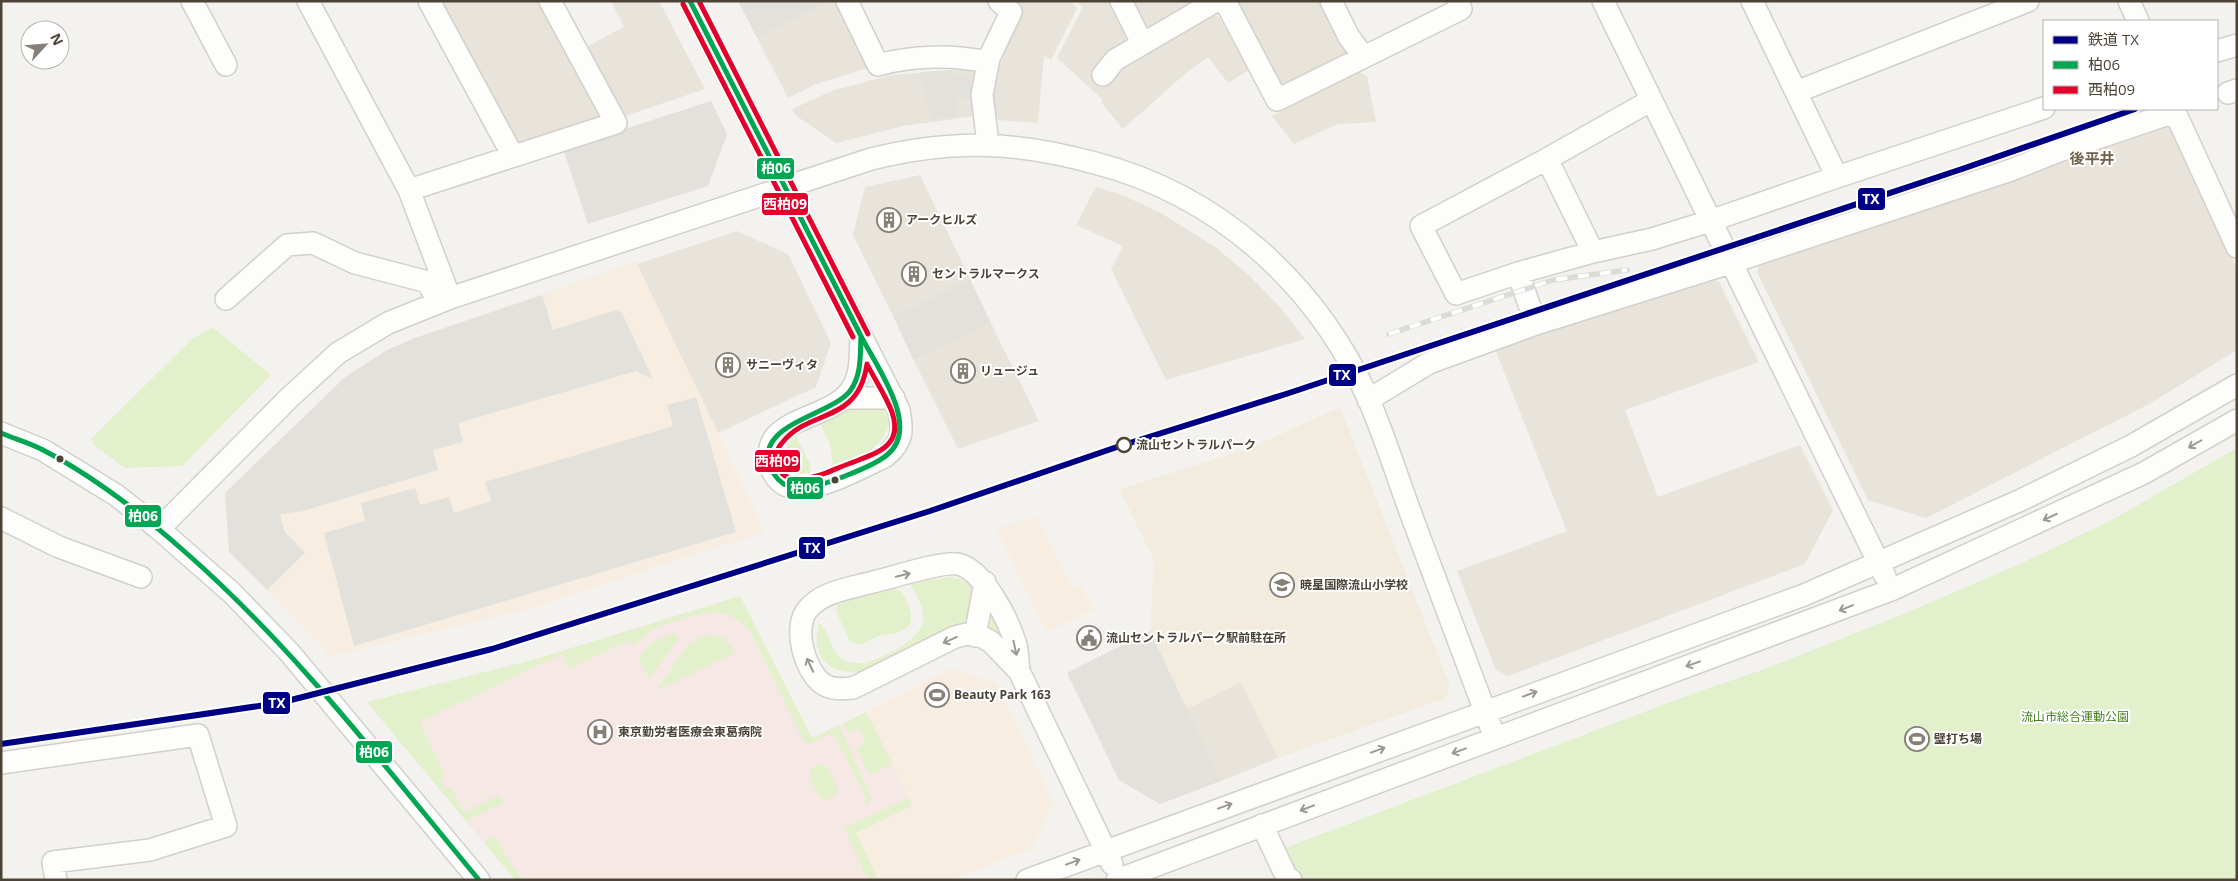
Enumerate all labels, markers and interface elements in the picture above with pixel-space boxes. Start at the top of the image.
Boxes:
north arrow [20,20,70,70]
legend [2043,20,2218,110]
text: 鉄道 TX [2088,29,2139,49]
text: N [46,30,68,48]
text: 柏06 [2088,54,2120,74]
text: 西柏09 [2088,79,2135,99]
district label: 後平井 [2069,148,2115,168]
line badge: 柏06 [756,157,795,180]
text: 柏06 [761,158,791,177]
line badge: TX [1857,187,1886,211]
text: TX [1862,189,1880,208]
line badge: 西柏09 [761,192,809,216]
text: 西柏09 [763,194,807,213]
building icon: アークヒルズ [876,207,902,233]
place label: アークヒルズ [906,211,977,228]
building icon: セントラルマークス [901,261,927,287]
place label: セントラルマークス [932,265,1040,282]
building icon: サニーヴィタ [715,352,741,378]
place label: サニーヴィタ [746,356,818,373]
building icon: リュージュ [950,358,976,384]
place label: リュージュ [980,362,1039,379]
line badge: TX [1328,363,1357,387]
text: TX [1333,365,1351,384]
place label: 流山セントラルパーク [1136,436,1256,453]
marker: 流山セントラルパーク [1116,437,1132,453]
one-way arrow [2188,440,2202,450]
line badge: 西柏09 [754,449,801,473]
text: 西柏09 [755,451,799,470]
unlabelled marker [55,454,65,464]
unlabelled marker [830,475,840,485]
line badge: 柏06 [786,476,824,500]
text: 柏06 [790,478,820,497]
line badge: 柏06 [124,504,162,528]
text: 柏06 [128,506,158,525]
one-way arrow [2043,513,2058,523]
line badge: TX [798,536,826,560]
text: TX [803,538,821,557]
one-way arrow [894,570,910,579]
school or university icon: 暁星国際流山小学校 [1269,572,1295,598]
place label: 暁星国際流山小学校 [1300,576,1408,593]
one-way arrow [1839,604,1854,613]
public building icon: 流山セントラルパーク駅前駐在所 [1076,625,1102,651]
place label: 流山セントラルパーク駅前駐在所 [1106,629,1286,646]
one-way arrow [943,636,958,645]
one-way arrow [1011,640,1021,656]
one-way arrow [805,658,815,673]
one-way arrow [1686,660,1702,669]
sports icon: Beauty Park 163 [924,682,950,708]
place label: Beauty Park 163 [954,686,1051,703]
one-way arrow [1522,689,1538,698]
line badge: TX [262,691,291,715]
text: TX [268,693,286,712]
park label: 流山市総合運動公園 [2021,708,2129,725]
hospital icon: 東京勤労者医療会東葛病院 [587,719,613,745]
place label: 東京勤労者医療会東葛病院 [618,723,762,740]
sports icon: 壁打ち場 [1904,726,1930,752]
place label: 壁打ち場 [1934,730,1982,747]
line badge: 柏06 [355,740,393,764]
text: 柏06 [359,742,389,761]
one-way arrow [1370,745,1385,754]
one-way arrow [1452,747,1467,756]
one-way arrow [1217,801,1233,810]
one-way arrow [1300,804,1315,813]
one-way arrow [1065,857,1080,866]

